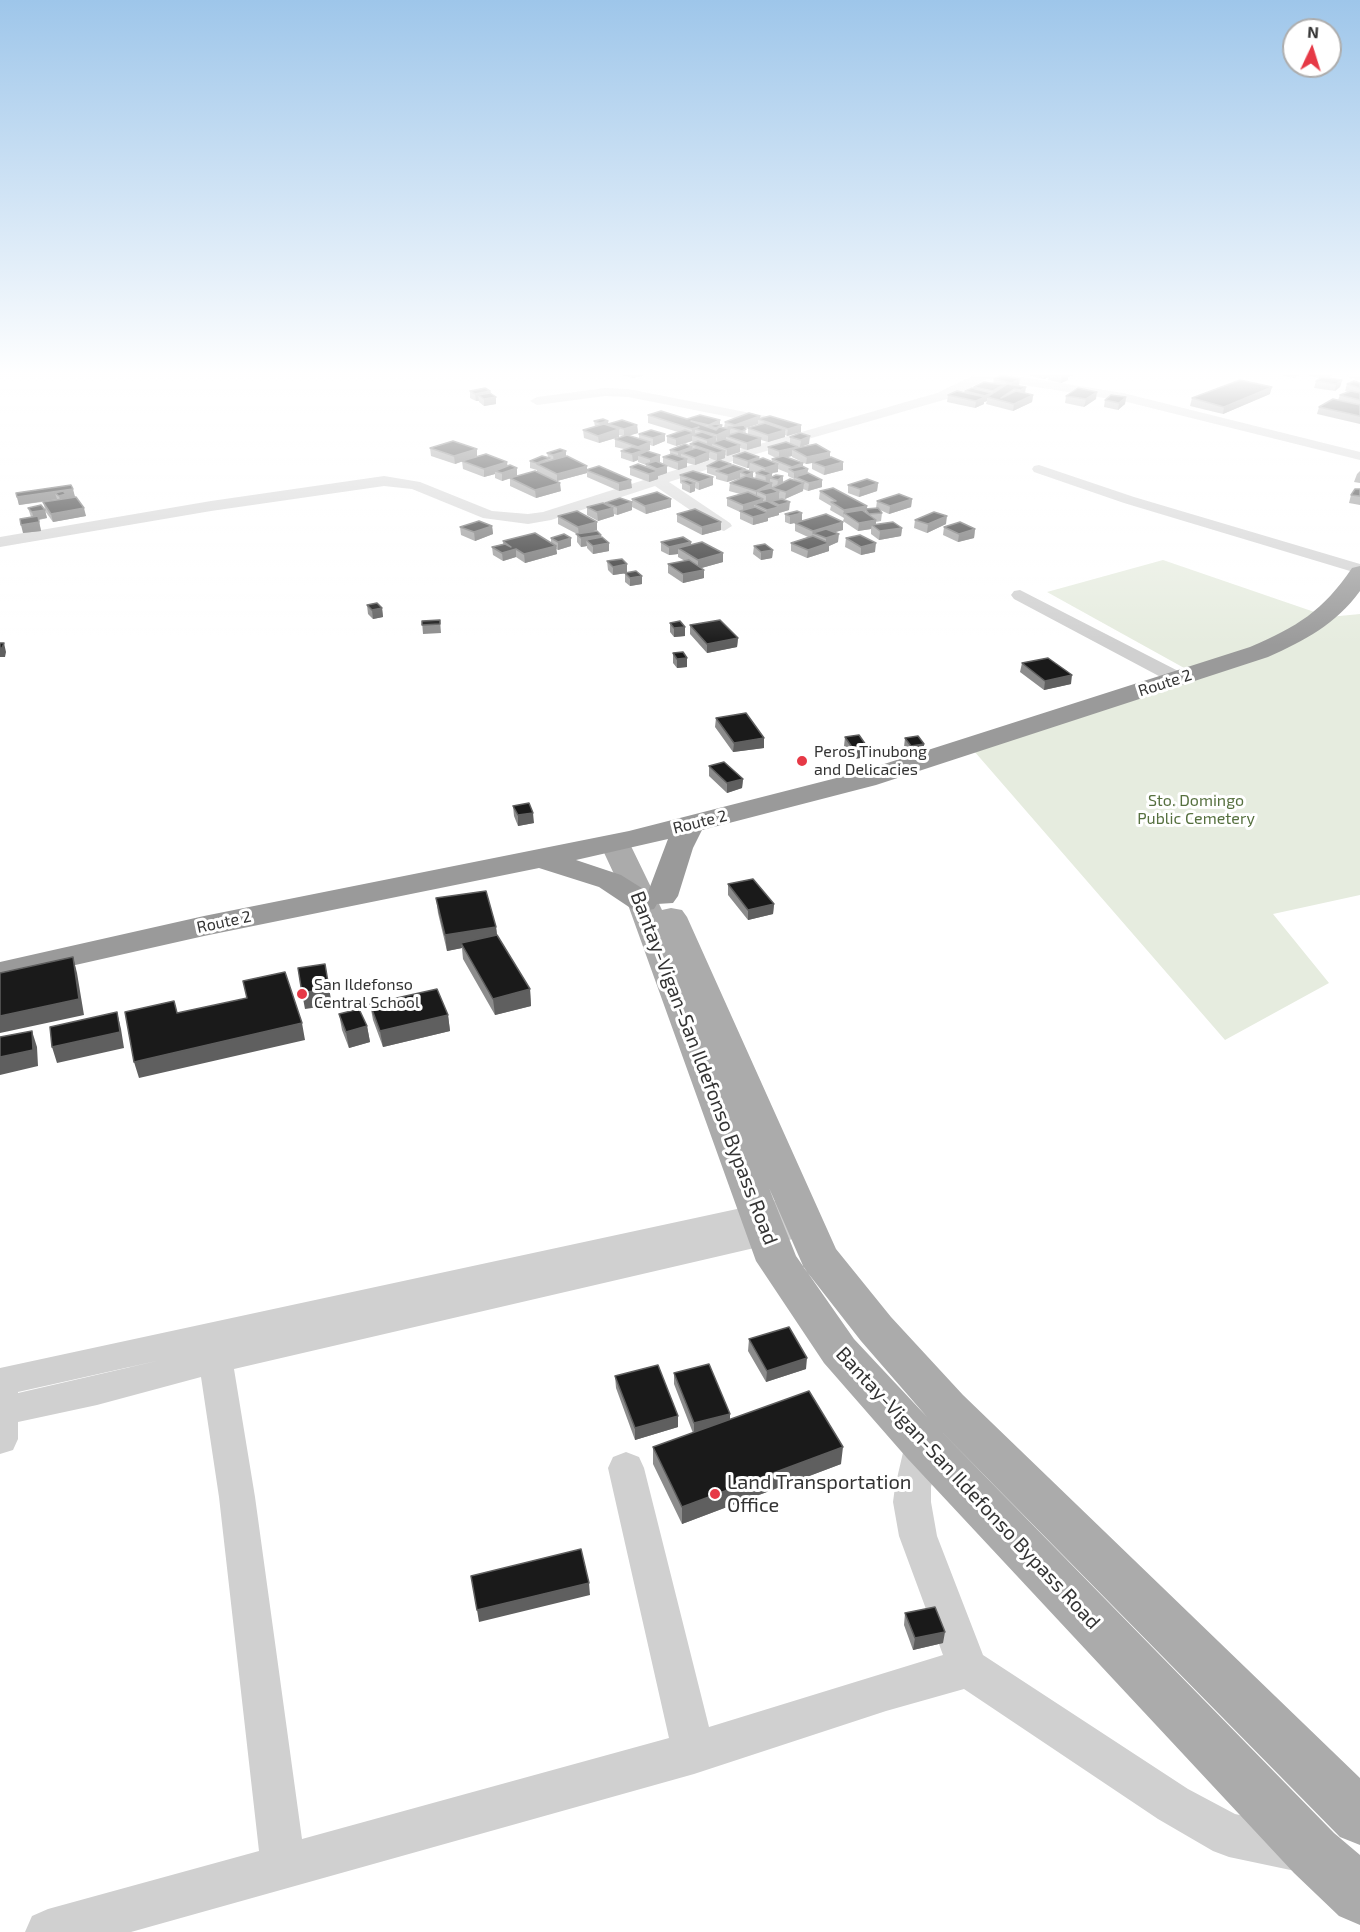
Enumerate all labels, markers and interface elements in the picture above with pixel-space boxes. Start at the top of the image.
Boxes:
north arrow [1282,18,1342,78]
text: N [1307,22,1320,41]
street label: Route 2 [1136,665,1194,701]
place label: Peros Tinubong and Delicacies [814,742,927,780]
marker: Peros Tinubong and Delicacies [795,754,809,768]
park label: Sto. Domingo Public Cemetery [1137,791,1255,829]
street label: Route 2 [671,806,729,838]
street label: Bantay-Vigan-San Ildefonso Bypass Road [625,888,783,1248]
street label: Route 2 [195,907,253,937]
place label: San Ildefonso Central School [314,975,420,1013]
marker: San Ildefonso Central School [295,987,309,1001]
street label: Bantay-Vigan-San Ildefonso Bypass Road [831,1342,1105,1634]
place label: Land Transportation Office [727,1470,911,1517]
marker: Land Transportation Office [708,1487,722,1501]

